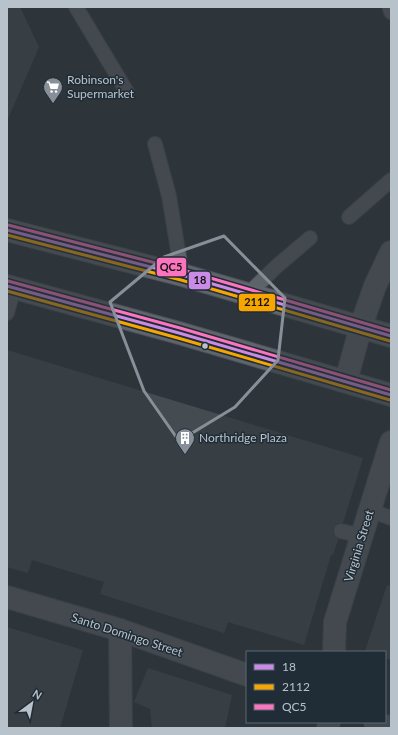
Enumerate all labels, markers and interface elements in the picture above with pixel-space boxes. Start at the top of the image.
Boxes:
place label: Robinson's Supermarket [67,72,135,101]
supermarket icon: Robinson's Supermarket [42,76,64,104]
line badge: QC5 [156,257,187,277]
text: QC5 [160,260,182,273]
line badge: 18 [188,271,211,290]
text: 18 [194,273,206,286]
line badge: 2112 [238,293,276,312]
text: 2112 [244,295,270,308]
unlabelled marker [200,341,210,351]
building icon: Northridge Plaza [174,427,196,455]
place label: Northridge Plaza [199,430,287,445]
street label: Virginia Street [340,507,377,584]
street label: Santo Domingo Street [70,609,185,660]
legend [246,651,386,723]
text: 18 [282,659,296,674]
text: 2112 [282,679,310,694]
north arrow [12,683,52,723]
text: N [31,686,45,702]
text: QC5 [282,699,307,714]

